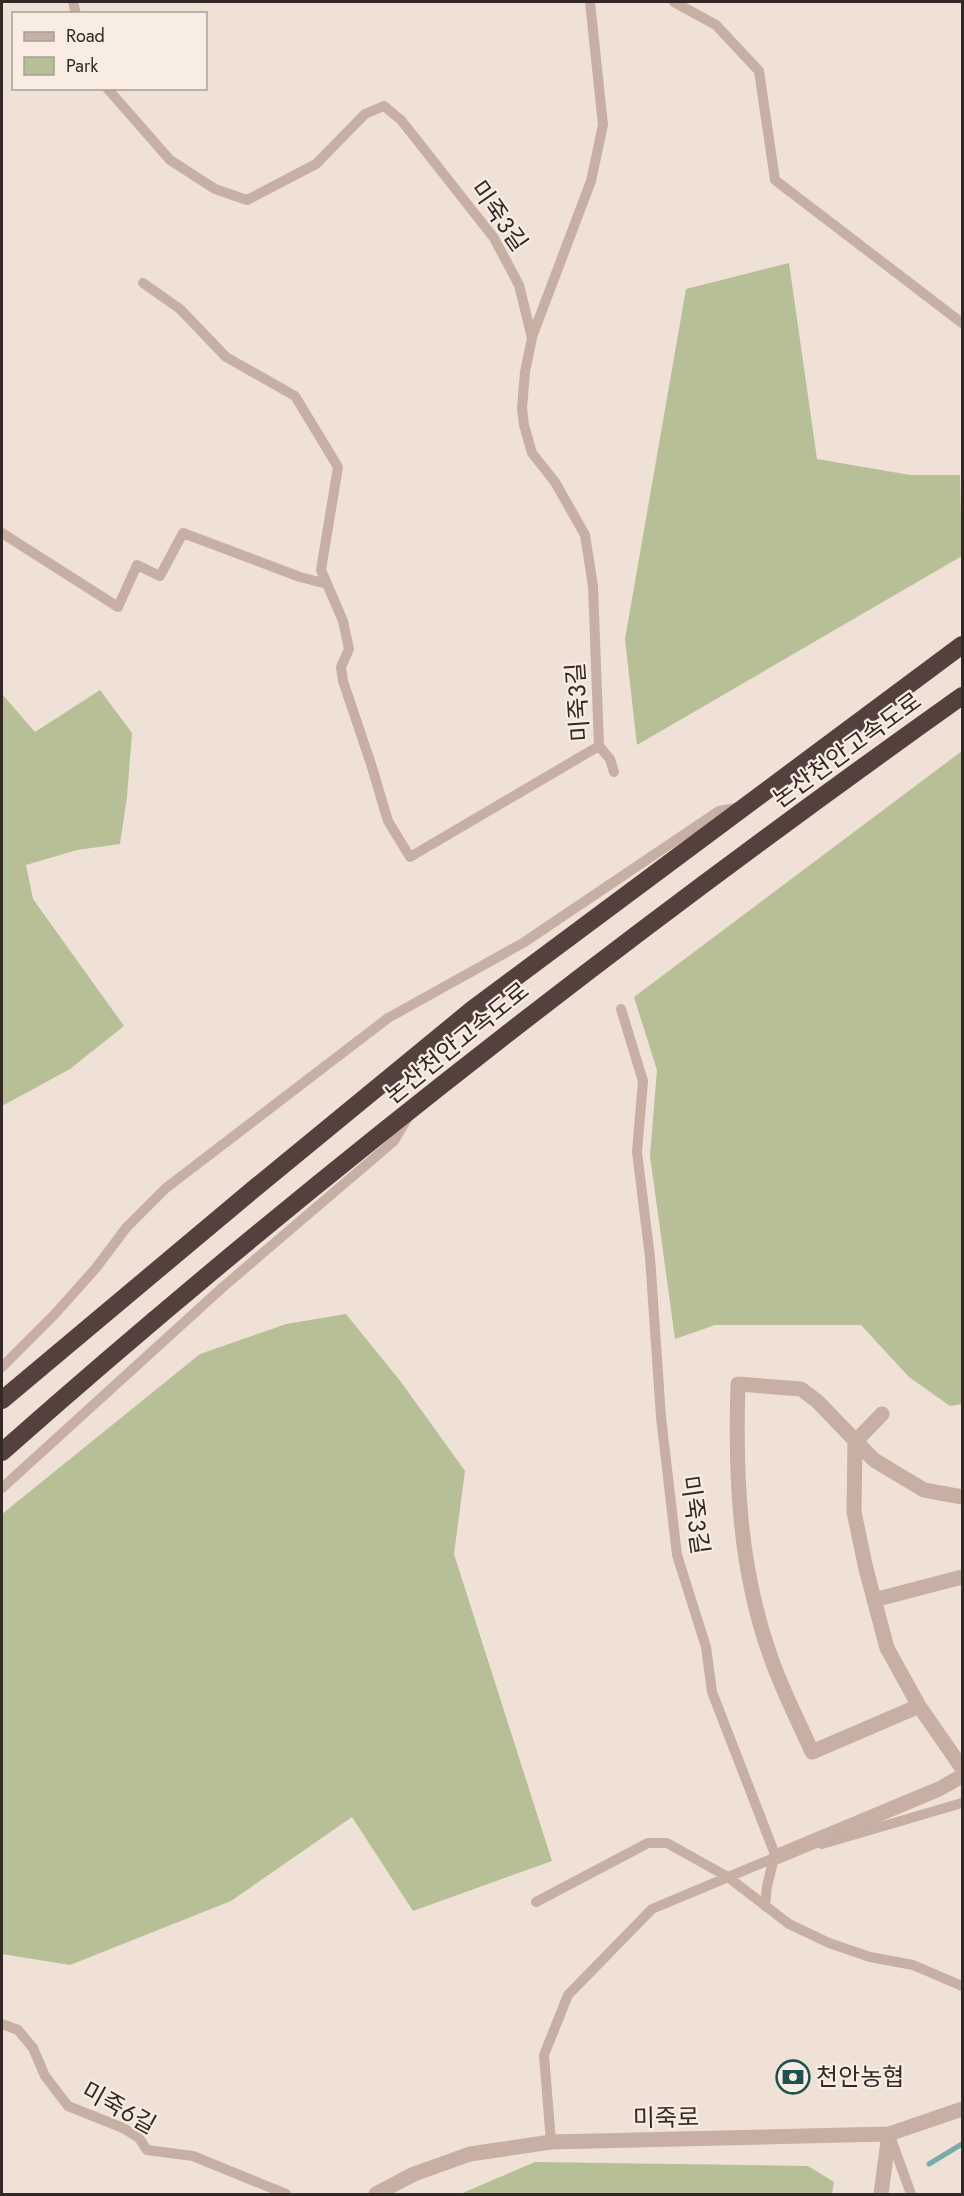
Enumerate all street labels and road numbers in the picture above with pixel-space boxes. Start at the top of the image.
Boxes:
street label: 미죽3길 [462,173,537,258]
street label: 미죽3길 [557,661,598,743]
street label: 논산천안고속도로 [765,684,928,816]
street label: 논산천안고속도로 [377,973,536,1112]
street label: 미죽3길 [673,1473,718,1557]
street label: 미죽6길 [76,2073,163,2142]
street label: 미죽로 [633,2099,699,2136]

